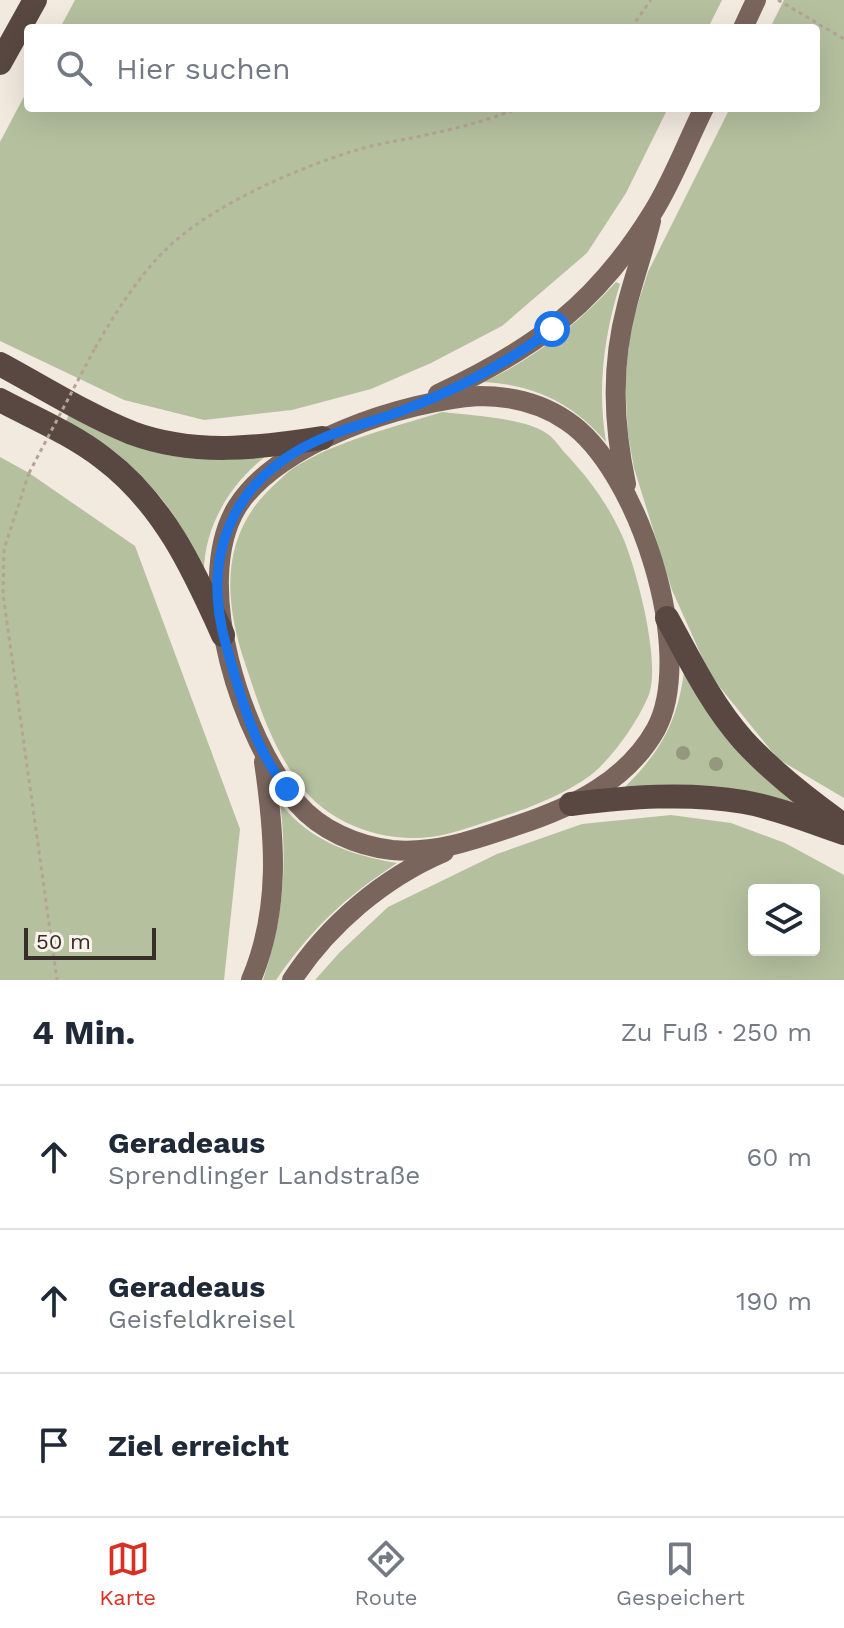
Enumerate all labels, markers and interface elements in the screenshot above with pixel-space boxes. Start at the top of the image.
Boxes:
search box [24,24,820,112]
icon: search [52,46,96,90]
text: Hier suchen [116,51,291,86]
route start [534,311,570,347]
route end [269,771,305,807]
map controls [748,884,820,956]
button: layers [748,884,820,956]
scale bar [24,924,156,960]
text: 50 m [36,929,91,954]
text: 4 Min. [32,1012,135,1052]
text: Zu Fuß · 250 m [621,1017,812,1047]
text: Geradeaus [108,1125,265,1160]
icon: ahead [32,1135,76,1179]
text: 60 m [746,1142,812,1172]
text: Sprendlinger Landstraße [108,1160,420,1190]
text: Geradeaus [108,1269,265,1304]
icon: ahead [32,1279,76,1323]
text: 190 m [736,1286,812,1316]
text: Geisfeldkreisel [108,1304,295,1334]
icon: arrive [32,1423,76,1467]
text: Ziel erreicht [108,1428,289,1463]
tab: Karte [99,1537,156,1610]
tab: Route [355,1537,418,1610]
tab: Gespeichert [616,1537,745,1610]

